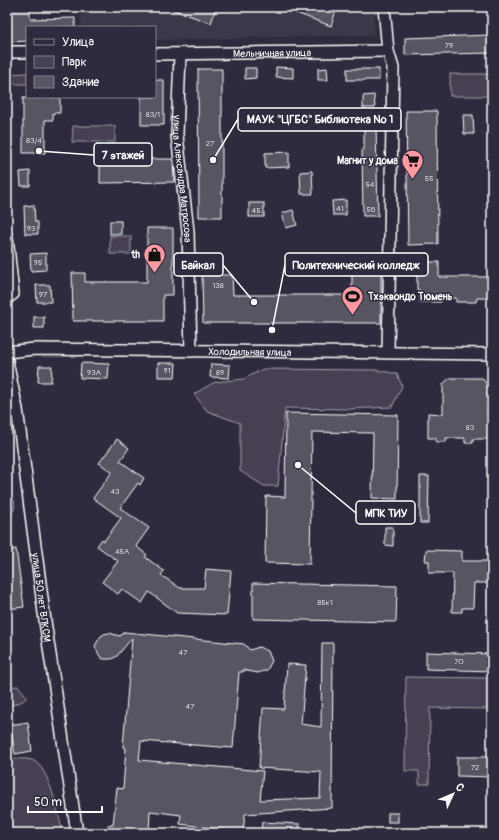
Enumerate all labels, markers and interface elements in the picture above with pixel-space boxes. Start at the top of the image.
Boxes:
legend [26,26,156,98]
text: Улица [62,35,94,50]
house number: 79 [445,41,453,50]
street label: Мельничная улица [233,47,311,60]
text: Парк [62,55,87,70]
text: Здание [62,75,99,90]
callout: МАУК "ЦГБС" Библиотека № 1 [238,108,401,131]
house number: 83/1 [146,110,160,119]
text: МАУК "ЦГБС" Библиотека № 1 [247,113,393,126]
street label: улица Александра Матросова [170,114,193,243]
house number: 83/4 [26,136,42,145]
house number: 27 [206,139,215,148]
callout: 7 этажей [94,143,152,166]
supermarket icon: Магнит у дома [400,147,426,180]
text: 7 этажей [102,149,144,162]
place label: Магнит у дома [337,155,398,167]
house number: 55 [425,174,433,183]
house number: 54 [366,180,375,189]
house number: 41 [336,204,344,213]
house number: 56 [367,205,376,214]
house number: 45 [252,206,260,215]
house number: 93 [27,224,36,233]
shop icon: th [142,241,168,274]
place label: th [130,249,140,261]
callout: Байкал [174,253,223,276]
callout: Политехнический колледж [285,253,428,276]
house number: 95 [34,258,42,267]
text: Байкал [181,259,215,272]
text: Политехнический колледж [292,259,420,272]
house number: 138 [212,281,224,290]
sports icon: Тхэквондо Тюмень [340,283,366,316]
house number: 97 [39,290,48,299]
place label: Тхэквондо Тюмень [367,291,453,303]
street label: Холодильная улица [208,346,292,359]
house number: 91 [163,366,171,375]
house number: 93А [87,368,101,377]
house number: 89 [216,368,224,377]
house number: 83 [466,423,475,432]
house number: 43 [110,487,120,496]
callout: МПК ТИУ [356,501,415,524]
text: МПК ТИУ [365,507,408,520]
house number: 45А [115,547,129,556]
street label: улица 50 лет ВЛКСМ [29,551,53,643]
house number: 85к1 [317,598,333,607]
house number: 47 [179,648,188,657]
house number: 70 [454,657,464,666]
house number: 47 [186,702,195,711]
house number: 72 [471,763,480,772]
north arrow [433,774,473,814]
text: С [453,780,467,795]
scale bar [28,788,102,814]
text: 50 m [34,795,62,810]

